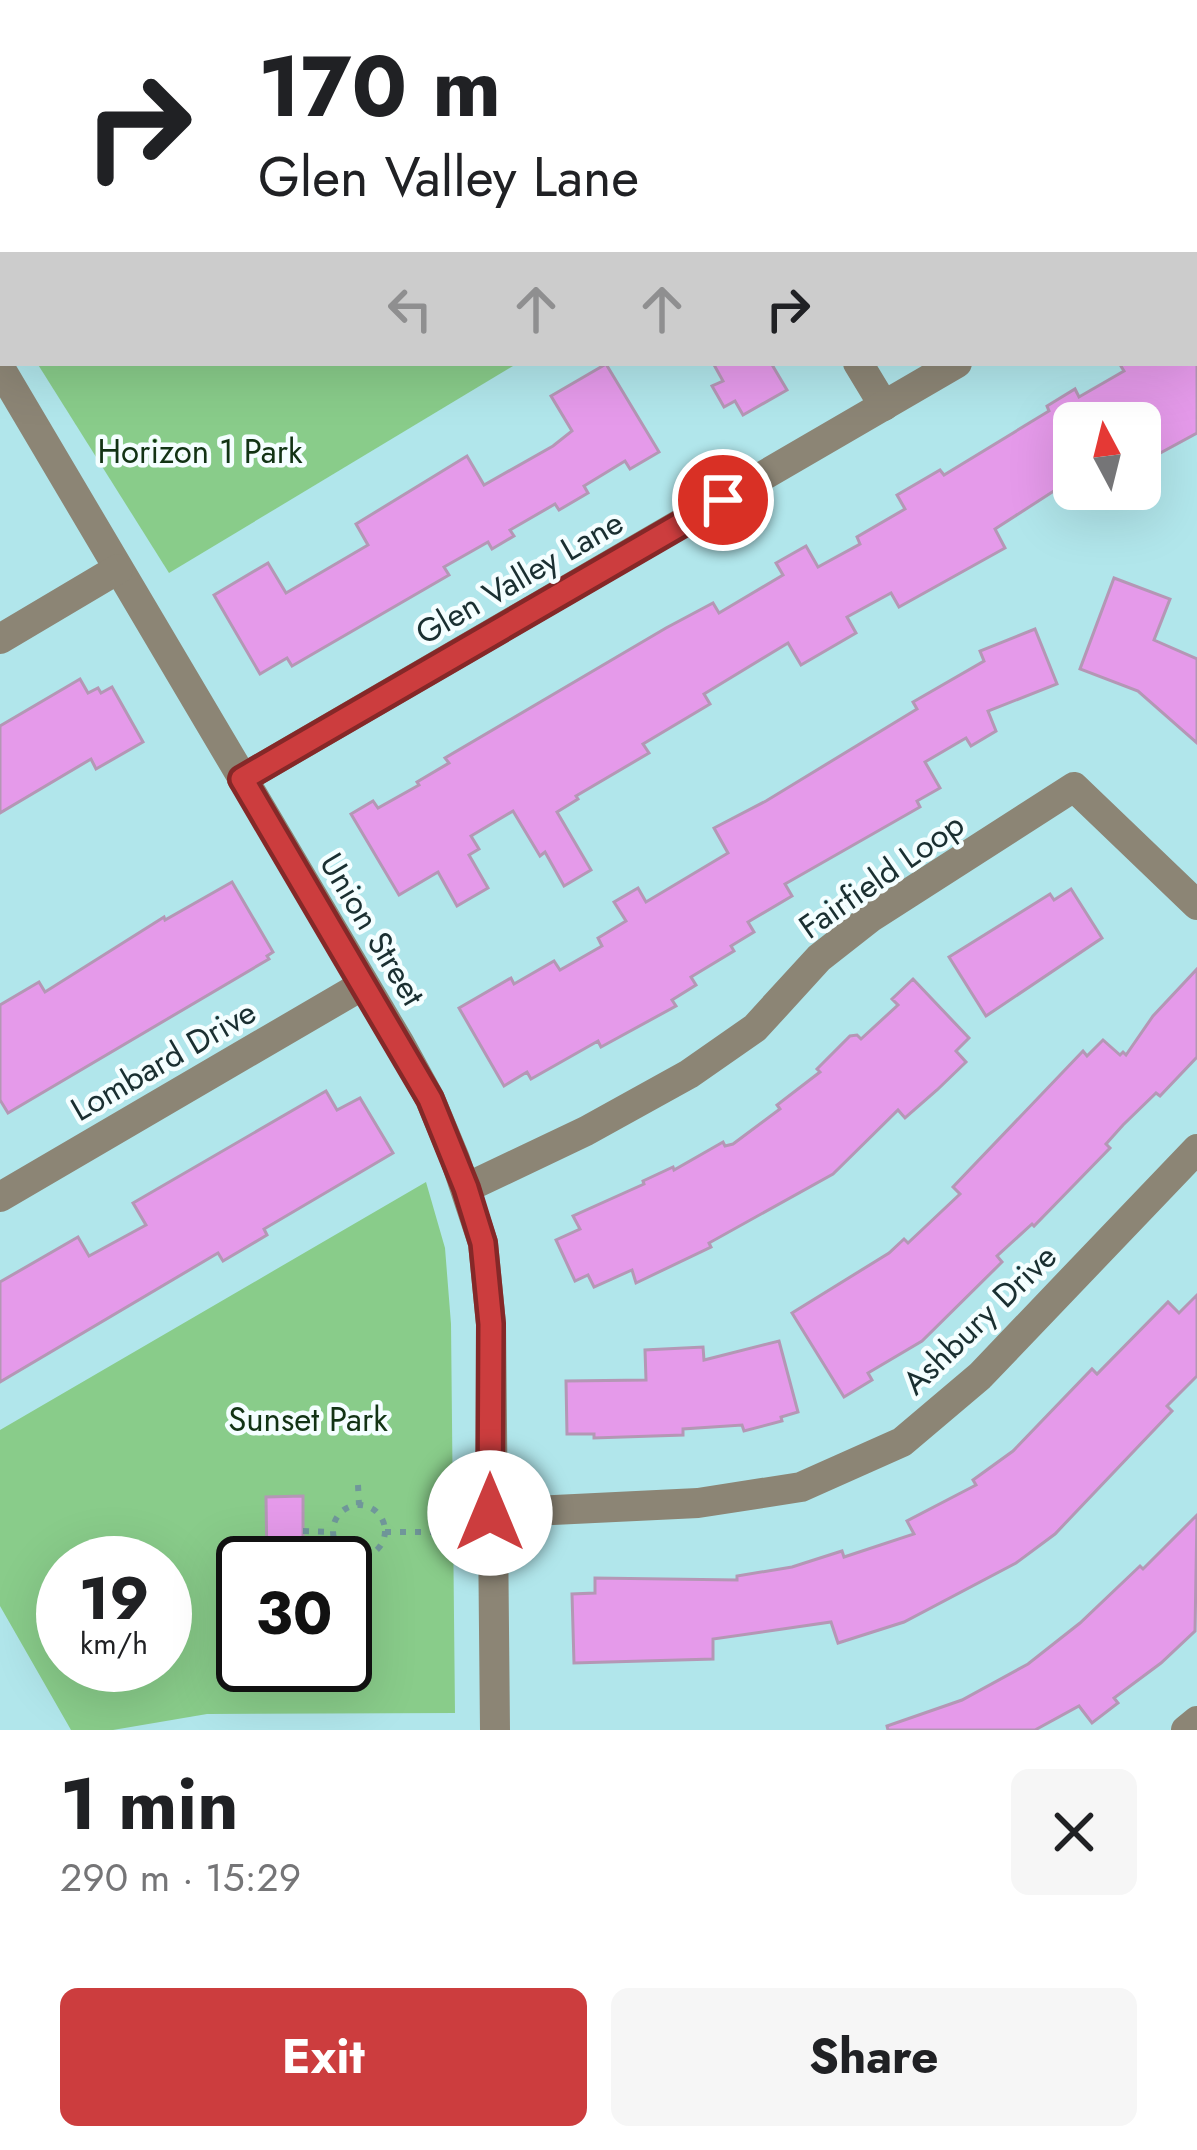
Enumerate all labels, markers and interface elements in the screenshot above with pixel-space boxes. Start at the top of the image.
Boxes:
text: 170 m [258,26,501,148]
icon: right [60,48,216,204]
text: Glen Valley Lane [258,138,639,216]
icon: left [377,276,443,342]
icon: ahead [503,276,569,342]
icon: ahead [629,276,695,342]
icon: right [755,276,821,342]
north arrow [1053,402,1161,510]
map controls [1053,402,1161,510]
park label: Horizon 1 Park [98,428,303,475]
pin [672,449,774,551]
icon: arrive [690,467,756,533]
street label: Glen Valley Lane [407,499,632,656]
street label: Fairfield Loop [789,801,974,950]
street label: Union Street [309,844,437,1015]
street label: Lombard Drive [62,988,264,1132]
street label: Ashbury Drive [892,1233,1067,1405]
park label: Sunset Park [228,1396,388,1443]
position arrow [427,1450,553,1576]
speed limit sign: 30 [216,1536,372,1692]
text: 19 [79,1555,149,1642]
text: km/h [80,1622,148,1665]
text: 1 min [60,1752,239,1856]
button: close [1011,1769,1137,1895]
text: 290 m · 15:29 [60,1849,301,1906]
button: Exit [60,1988,587,2126]
button: Share [611,1988,1137,2126]

